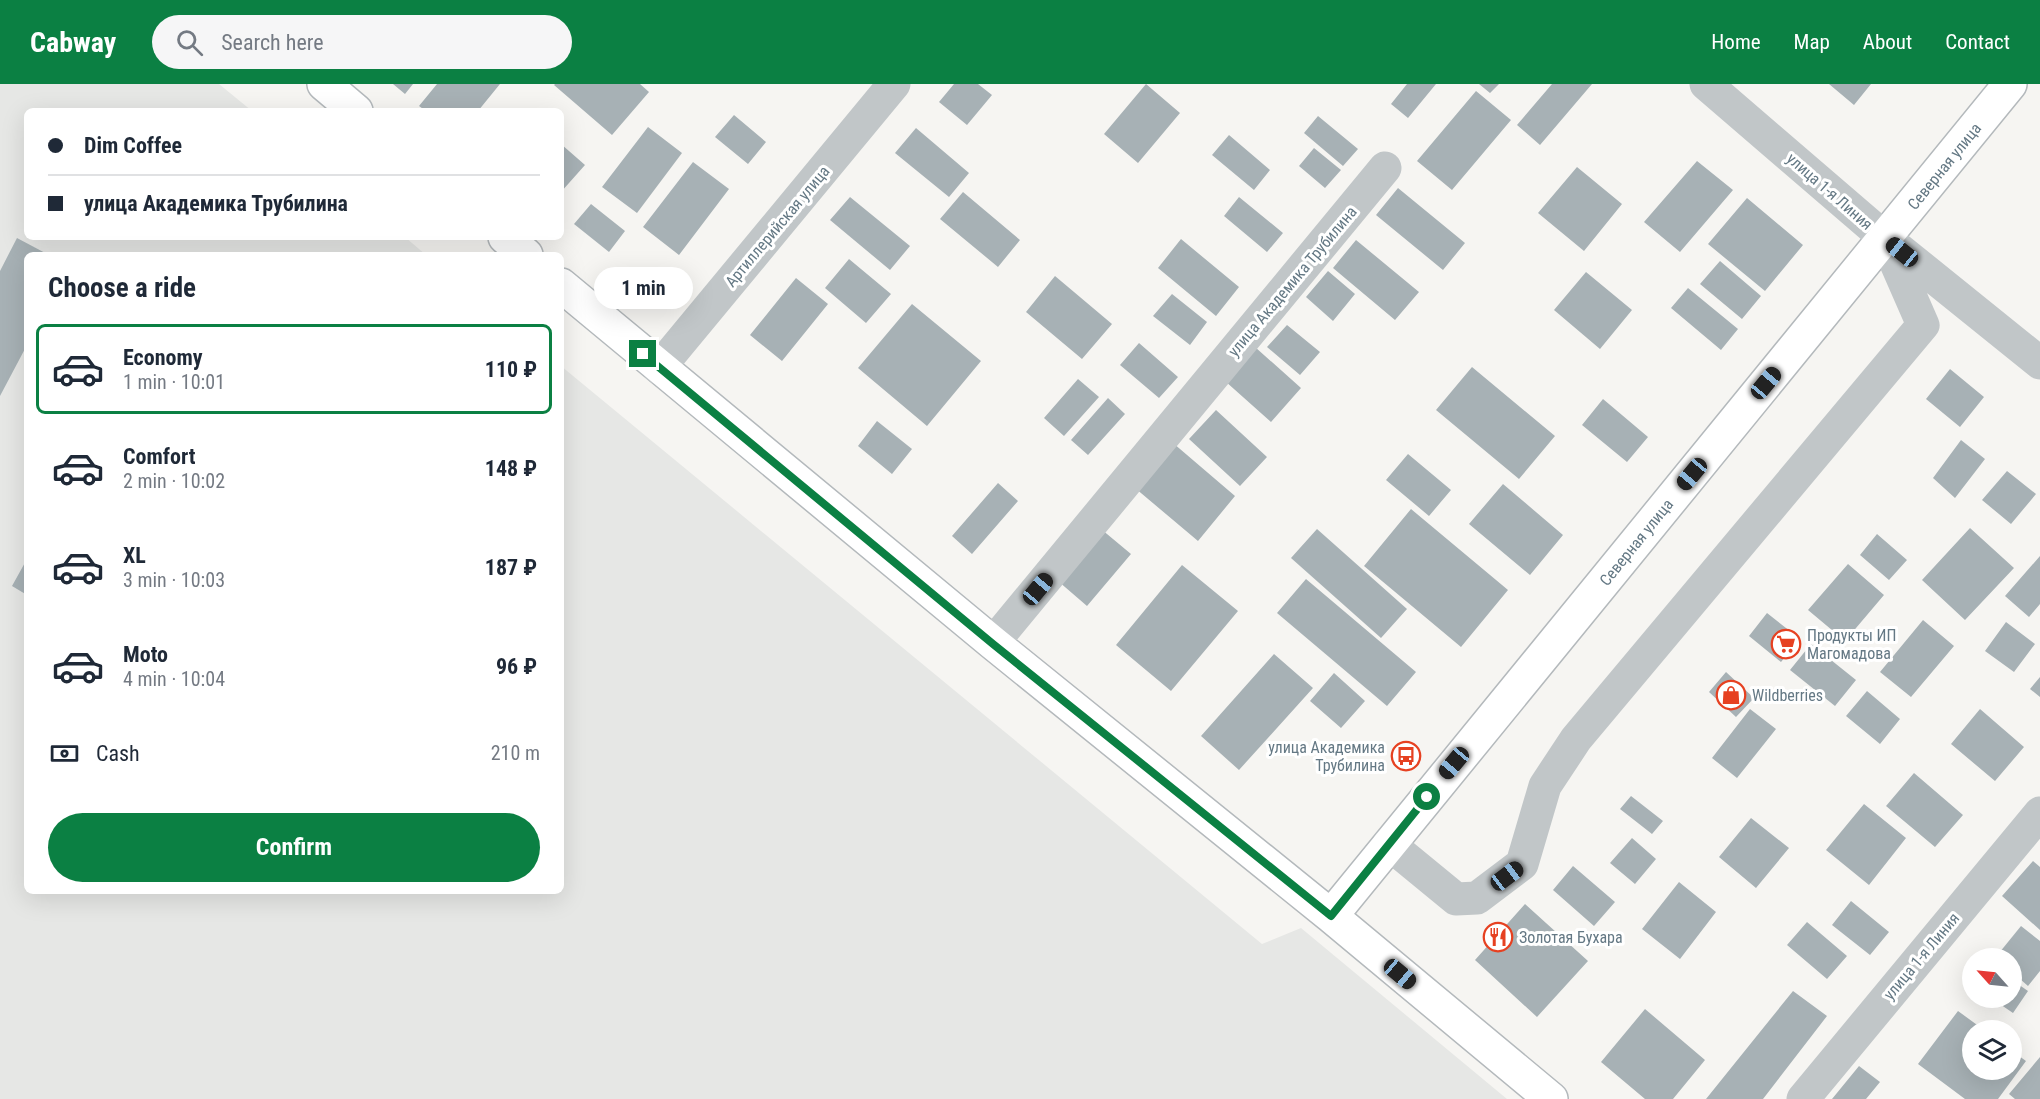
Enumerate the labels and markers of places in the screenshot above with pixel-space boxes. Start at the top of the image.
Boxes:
place label: Продукты ИП Магомадова [1807,626,1896,663]
supermarket icon: Продукты ИП Магомадова [1770,628,1802,660]
shop icon: Wildberries [1715,679,1747,711]
place label: Wildberries [1752,686,1823,705]
place label: улица Академика Трубилина [1268,738,1385,775]
bus stop icon: улица Академика Трубилина [1390,740,1422,772]
restaurant icon: Золотая Бухара [1482,921,1514,953]
place label: Золотая Бухара [1519,928,1623,947]

